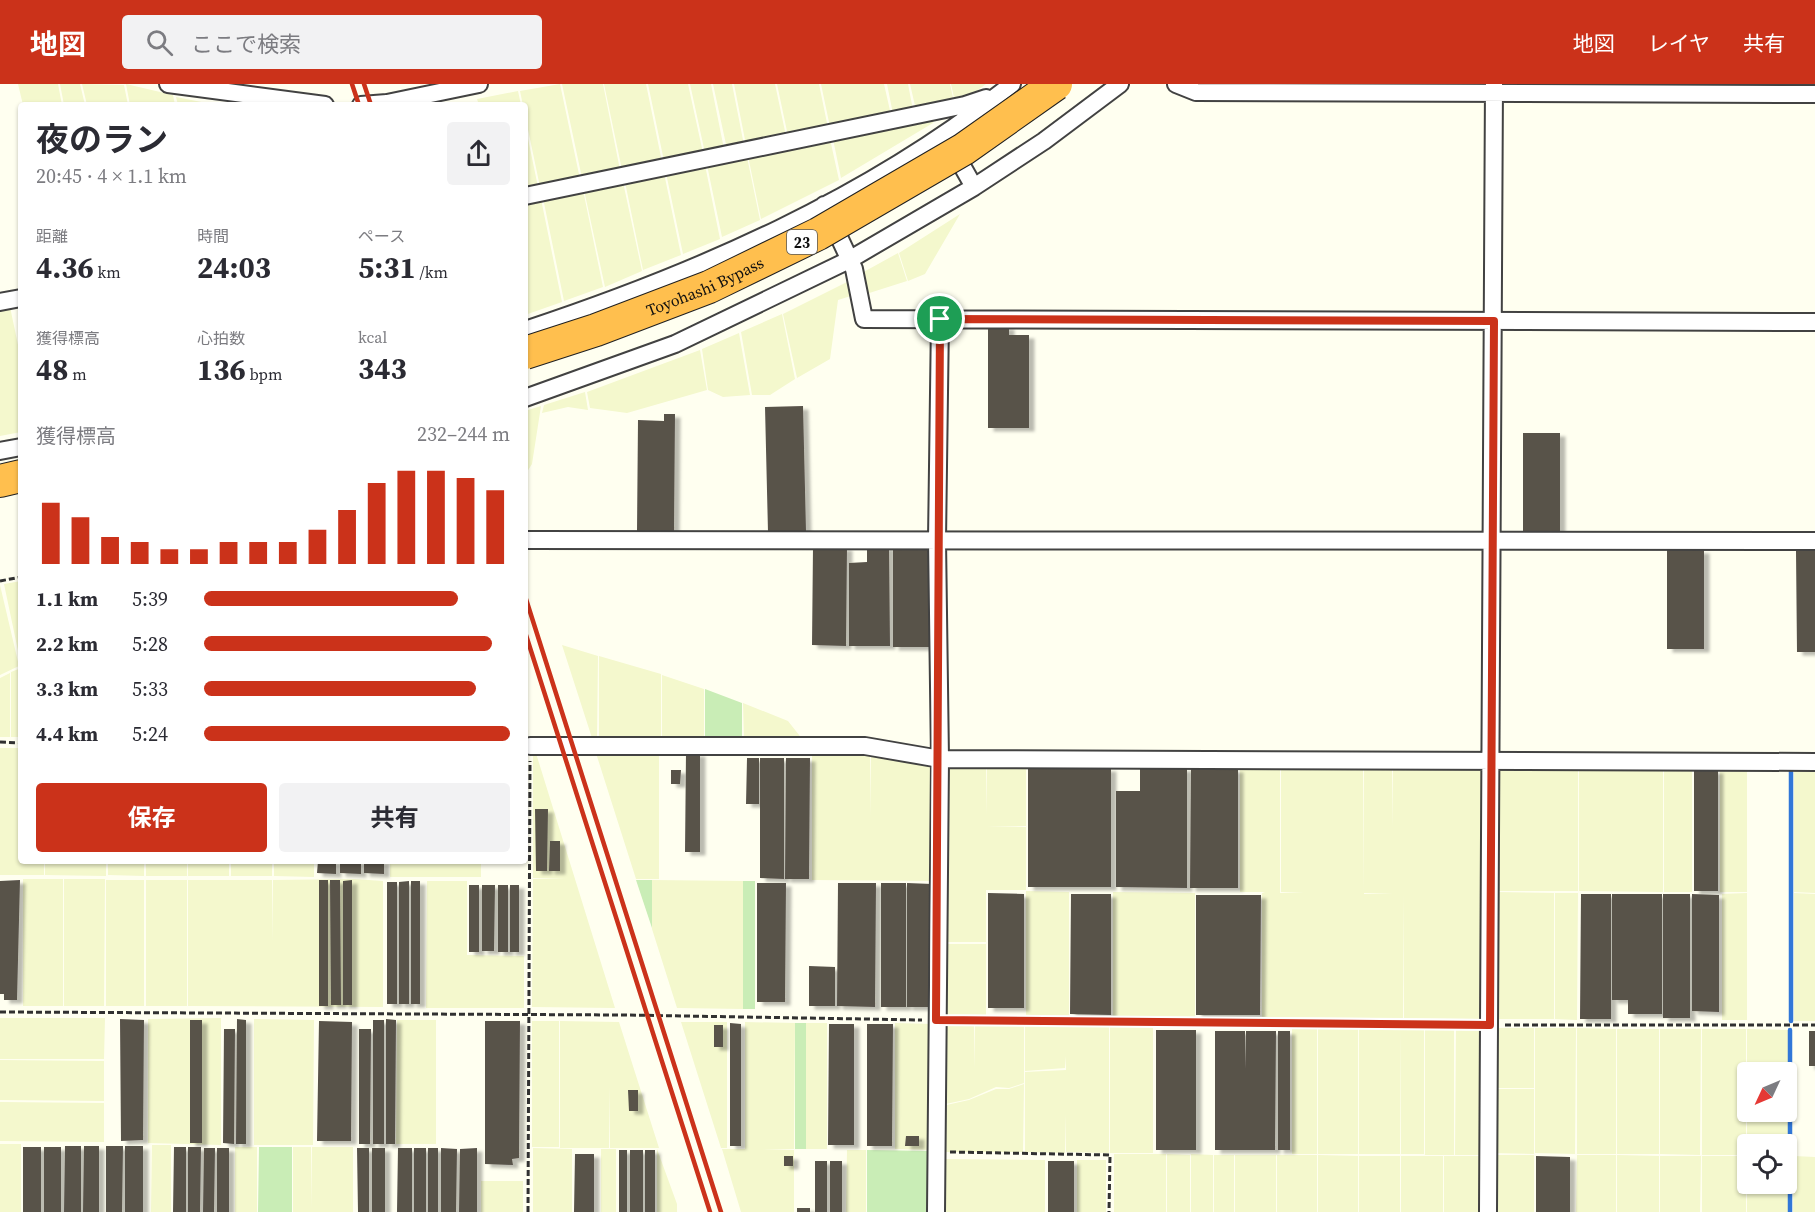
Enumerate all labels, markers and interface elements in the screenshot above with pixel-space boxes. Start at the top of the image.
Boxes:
search box [122,15,542,69]
text: 地図 [30,25,86,63]
icon: search [143,26,176,59]
text: ここで検索 [191,29,301,59]
text: 地図 [1573,29,1615,58]
text: レイヤ [1648,29,1710,58]
text: 共有 [1743,29,1785,58]
text: 夜のラン [36,117,168,162]
button: share [447,122,510,185]
text: 20:45 · 4 × 1.1 km [36,162,187,190]
text: 距離 [36,225,68,247]
text: 時間 [197,225,229,247]
text: ペース [358,225,405,247]
road number: 23 [787,230,817,254]
text: 4.36 [36,247,94,288]
text: 24:03 [197,247,271,288]
text: 5:31 [358,247,416,288]
street label: Toyohashi Bypass [643,251,767,321]
text: km [94,261,121,283]
text: /km [416,261,448,283]
pin [914,293,965,344]
icon: arrive [923,302,956,335]
text: kcal [358,326,387,348]
text: 獲得標高 [36,327,100,349]
text: 心拍数 [197,327,245,349]
text: 343 [358,348,407,389]
text: 48 [36,349,69,390]
text: 136 [197,349,246,390]
text: m [69,363,87,385]
text: bpm [246,363,282,385]
text: 232–244 m [417,420,510,448]
text: 獲得標高 [36,422,116,450]
text: 1.1 km [36,585,98,613]
text: 5:39 [132,585,168,613]
text: 2.2 km [36,630,98,658]
text: 5:28 [132,630,168,658]
text: 3.3 km [36,675,98,703]
text: 5:33 [132,675,168,703]
text: 4.4 km [36,720,98,748]
text: 5:24 [132,720,168,748]
button: 保存 [36,783,267,852]
button: 共有 [279,783,510,852]
north arrow [1737,1062,1797,1122]
map controls [1737,1062,1797,1194]
button: locate [1737,1134,1797,1194]

